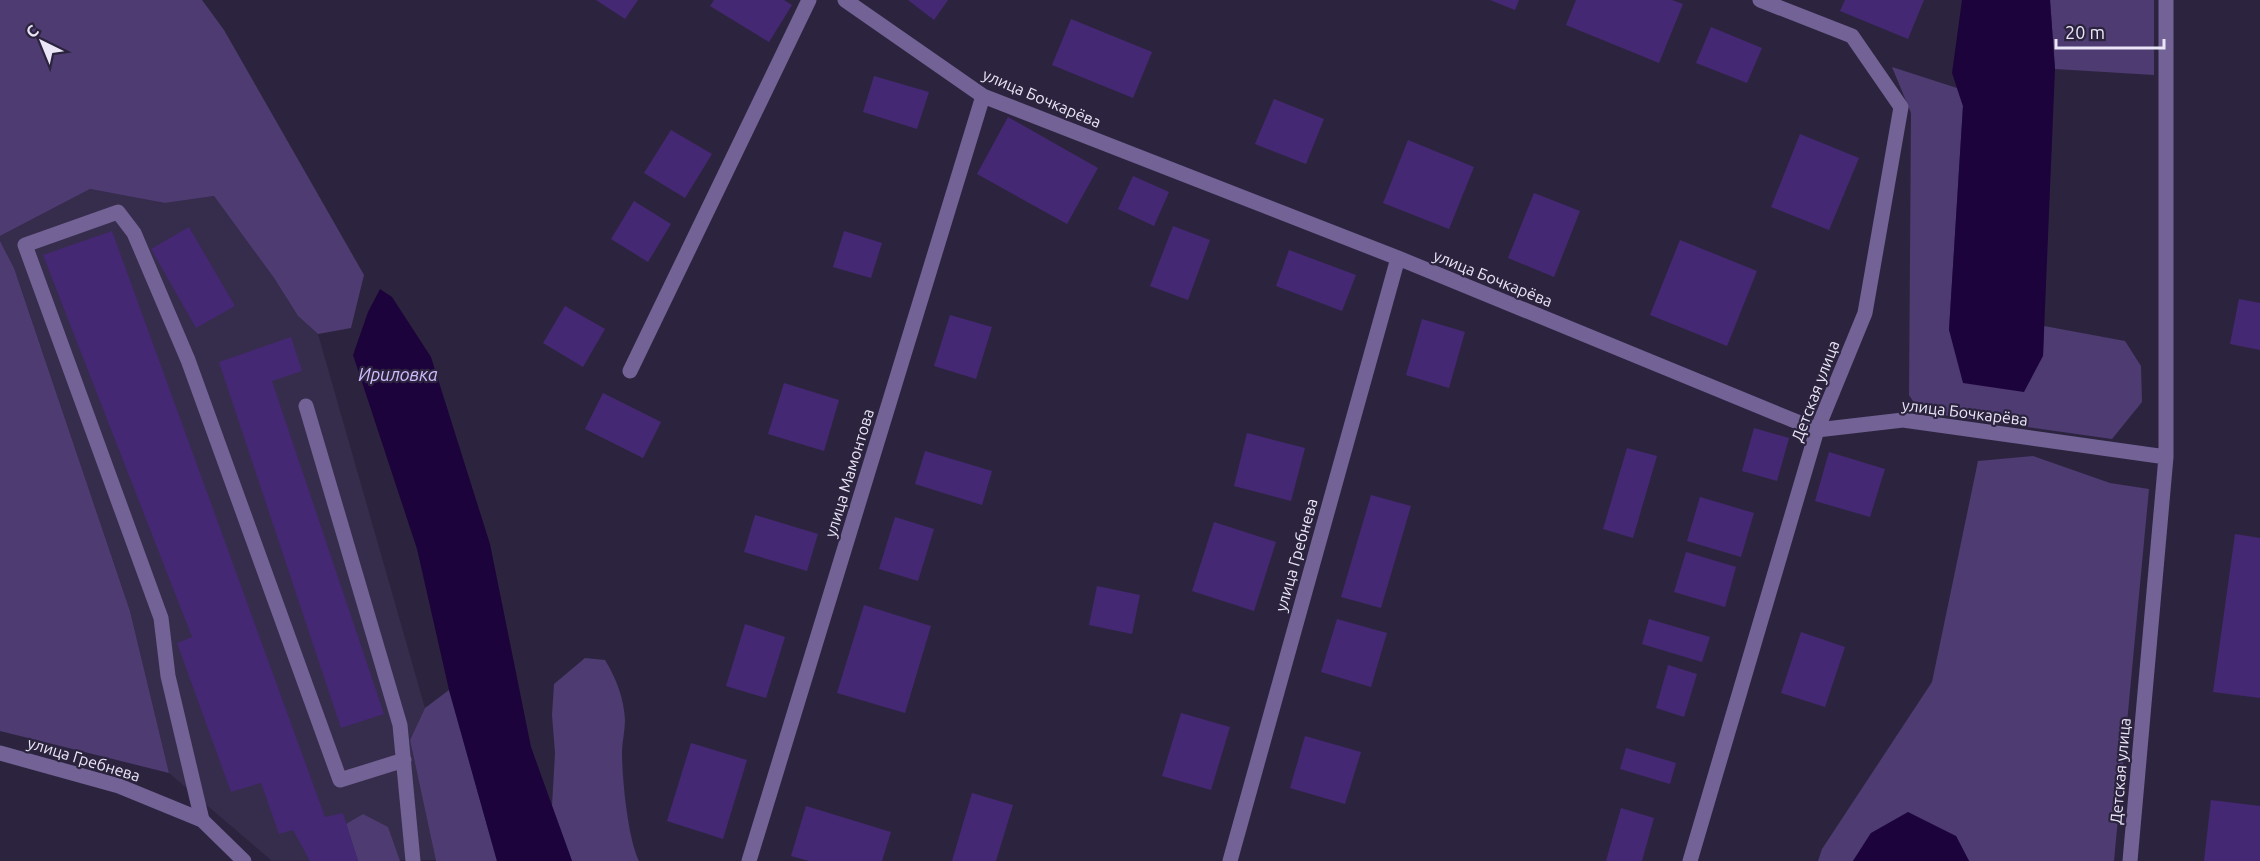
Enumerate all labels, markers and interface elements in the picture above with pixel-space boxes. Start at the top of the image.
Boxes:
north arrow [12,12,72,72]
scale bar [2056,12,2164,50]
text: С [22,21,42,41]
text: 20 m [2065,22,2105,42]
street label: улица Бочкарёва [980,65,1104,131]
street label: улица Бочкарёва [1431,246,1555,310]
street label: Детская улица [1787,338,1843,444]
water label: Ириловка [358,364,438,384]
street label: улица Бочкарёва [1901,395,2029,429]
street label: улица Мамонтова [821,407,877,539]
street label: улица Гребнева [1271,496,1321,614]
street label: Детская улица [2106,717,2134,825]
street label: улица Гребнева [25,733,143,785]

